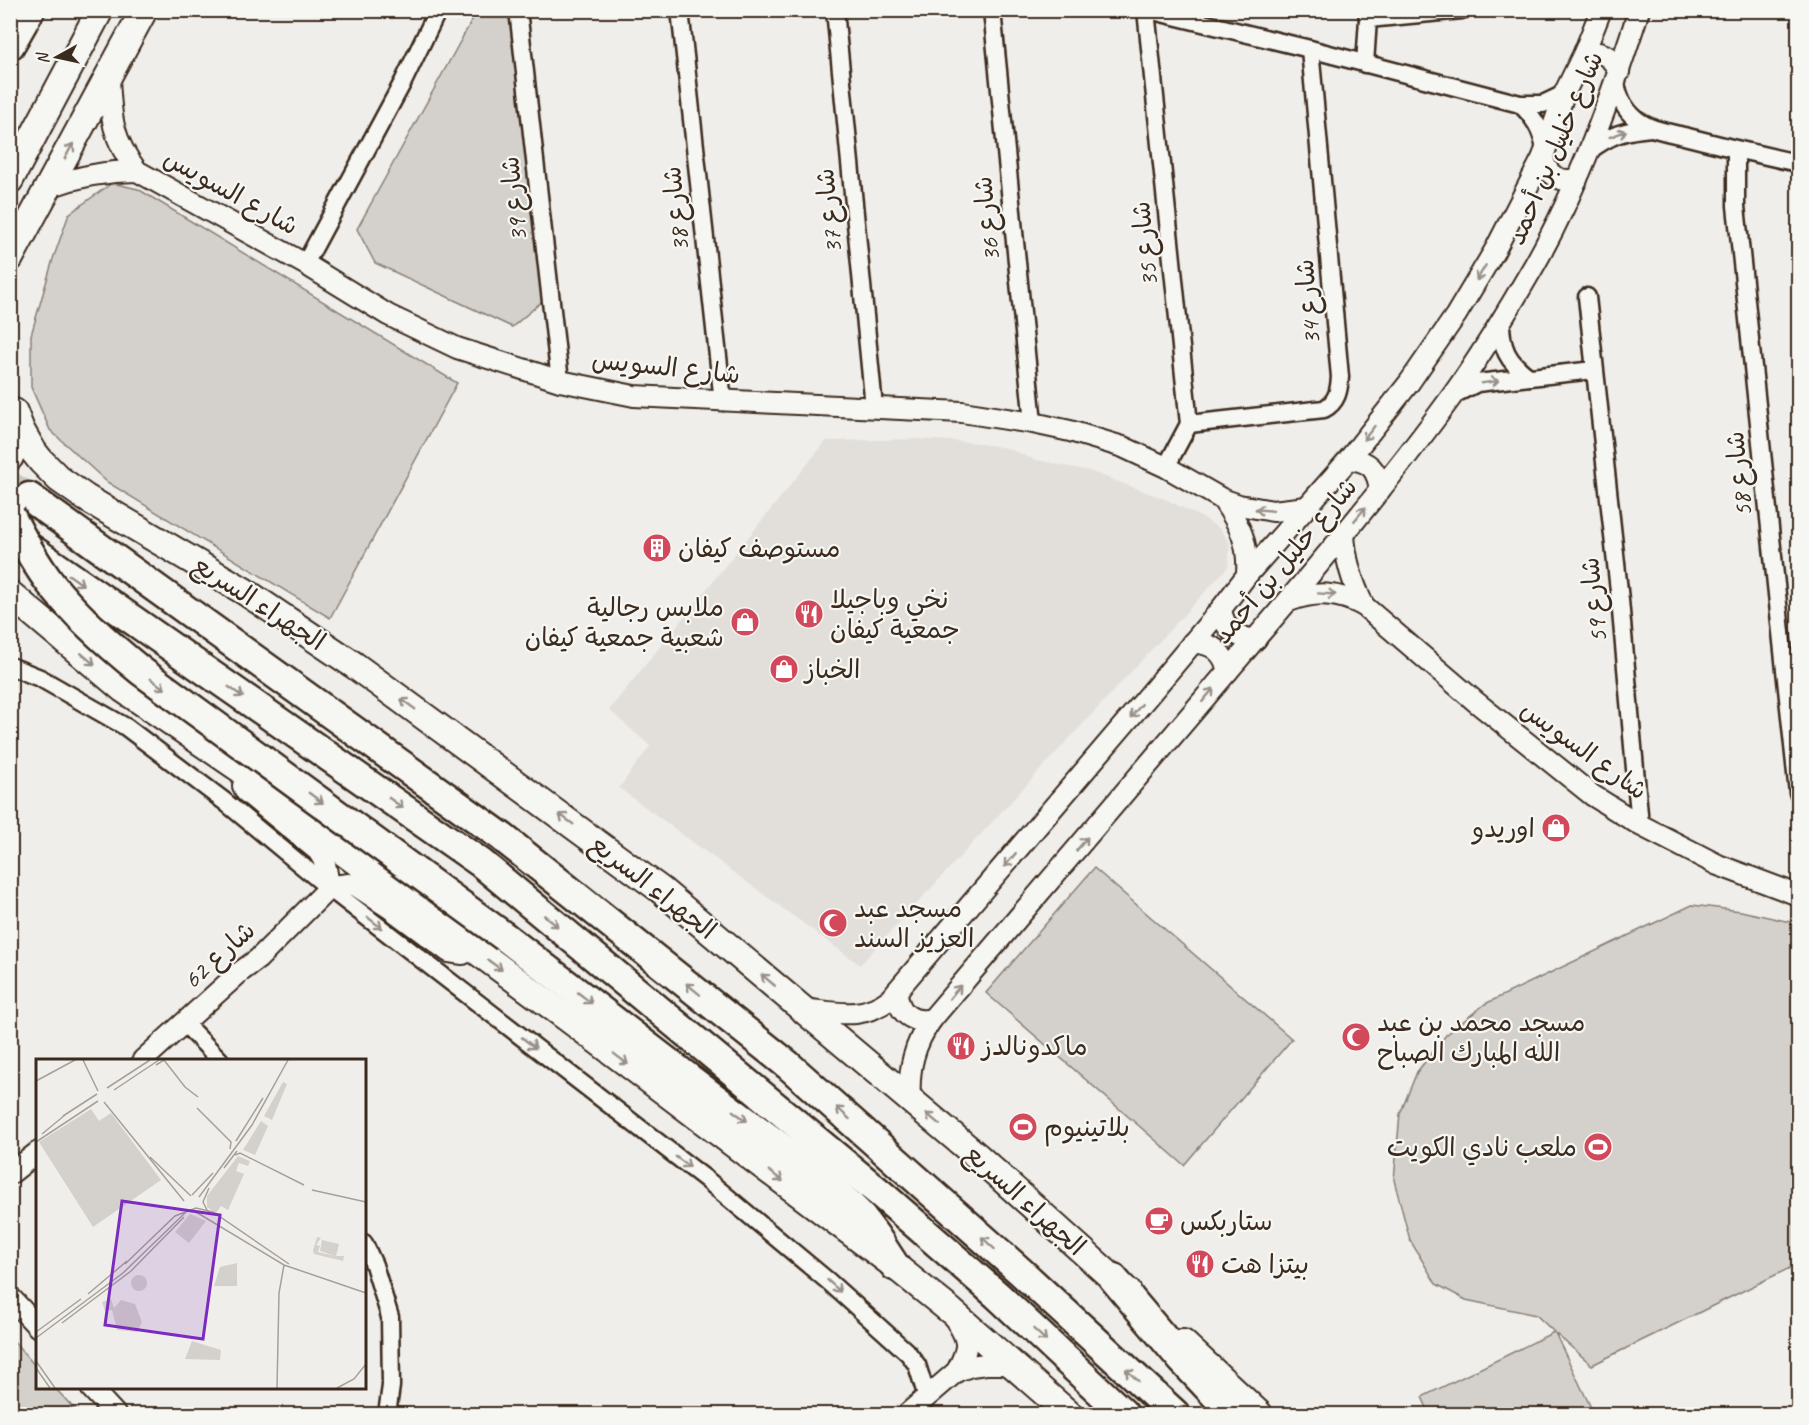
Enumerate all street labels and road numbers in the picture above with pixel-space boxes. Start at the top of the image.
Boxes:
street label: شارع خليل بن أحمد [1499,46,1612,250]
street label: شارع السويس [157,141,304,243]
street label: 39 شارع [493,154,536,243]
street label: شارع 38 [655,164,698,253]
street label: شارع 37 [808,166,851,255]
street label: شارع 36 [966,174,1009,263]
street label: شارع 35 [1124,199,1167,288]
street label: شارع 34 [1288,258,1329,346]
street label: شارع السويس [590,343,742,392]
street label: شارع 58 [1718,429,1761,518]
street label: شارع خليل بن أحمد [1206,471,1365,652]
street label: الجهراء السريع [185,548,332,660]
street label: شارع 59 [1573,555,1616,644]
street label: شارع السويس [1513,693,1654,808]
street label: الجهراء السريع [582,827,723,948]
street label: شارع 62 [176,914,263,997]
street label: الجهراء السريع [956,1137,1092,1265]

